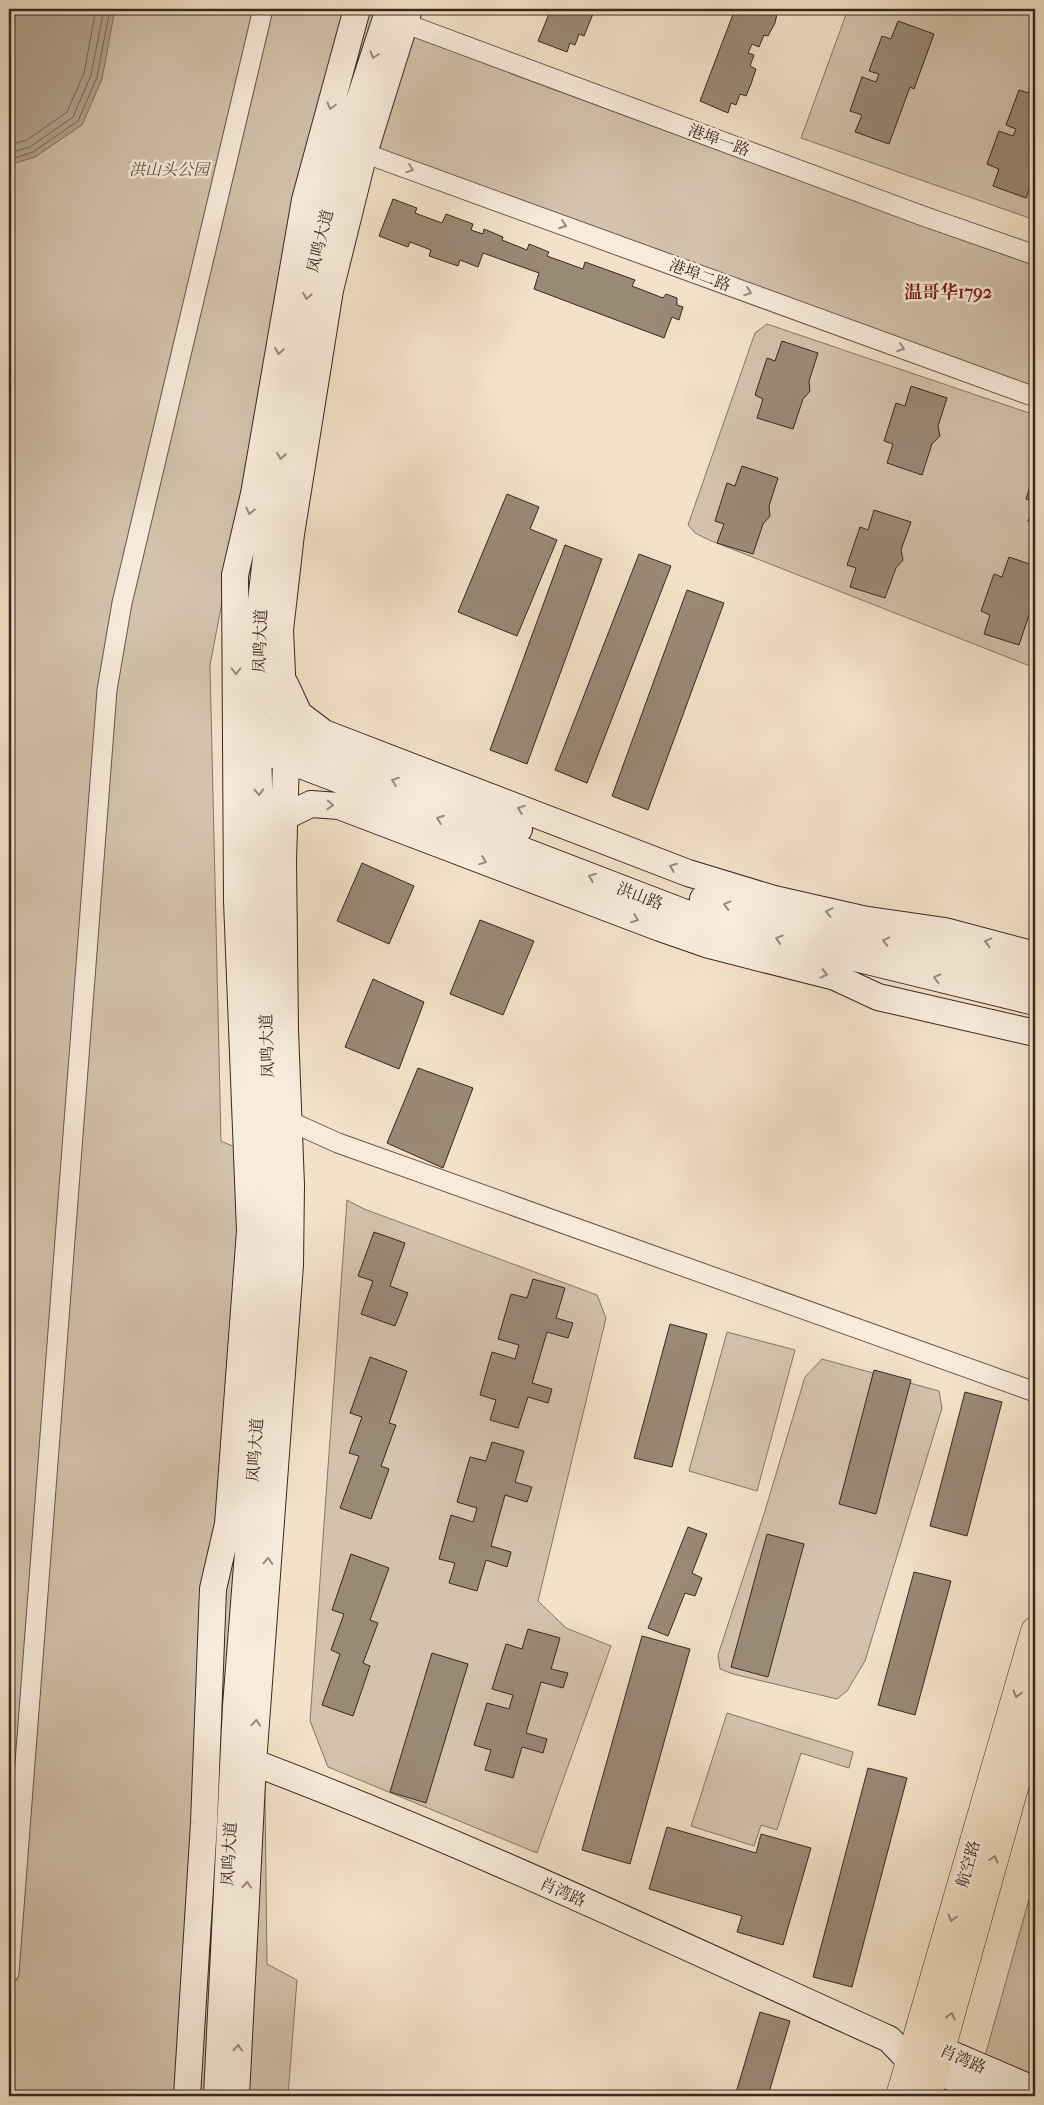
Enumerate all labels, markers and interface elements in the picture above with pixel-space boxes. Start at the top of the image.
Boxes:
one-way arrow [369,50,379,59]
one-way arrow [326,102,336,110]
street label: 港埠一路 [686,120,752,160]
park label: 洪山头公园 [129,160,212,179]
one-way arrow [405,164,414,174]
street label: 凤鸣大道 [303,208,337,274]
one-way arrow [558,219,567,229]
street label: 港埠二路 [667,255,733,295]
district label: 温哥华1792 [904,282,992,303]
one-way arrow [744,286,752,296]
one-way arrow [302,292,313,300]
one-way arrow [896,342,905,352]
one-way arrow [274,346,284,355]
one-way arrow [277,452,287,461]
one-way arrow [245,506,256,515]
street label: 凤鸣大道 [249,609,271,673]
one-way arrow [231,668,241,676]
one-way arrow [391,777,400,787]
one-way arrow [254,788,265,796]
one-way arrow [327,800,335,811]
one-way arrow [517,805,526,815]
one-way arrow [436,815,445,825]
one-way arrow [478,855,487,865]
one-way arrow [669,863,678,873]
one-way arrow [588,873,597,883]
street label: 洪山路 [614,879,666,913]
one-way arrow [724,901,732,911]
one-way arrow [824,907,833,917]
one-way arrow [630,913,638,923]
one-way arrow [776,934,784,944]
one-way arrow [881,936,890,947]
one-way arrow [984,937,993,948]
one-way arrow [819,968,828,979]
one-way arrow [932,973,941,984]
street label: 凤鸣大道 [256,1014,278,1078]
street label: 凤鸣大道 [243,1417,267,1483]
one-way arrow [262,1557,273,1565]
one-way arrow [1012,1690,1022,1698]
one-way arrow [250,1719,261,1727]
street label: 凤鸣大道 [218,1822,240,1886]
street label: 航空路 [952,1838,984,1890]
one-way arrow [989,1856,999,1864]
street label: 肖湾路 [537,1874,589,1910]
one-way arrow [241,1881,252,1889]
one-way arrow [947,1913,957,1921]
one-way arrow [945,2012,955,2020]
street label: 肖湾路 [937,2041,989,2077]
one-way arrow [233,2043,244,2051]

